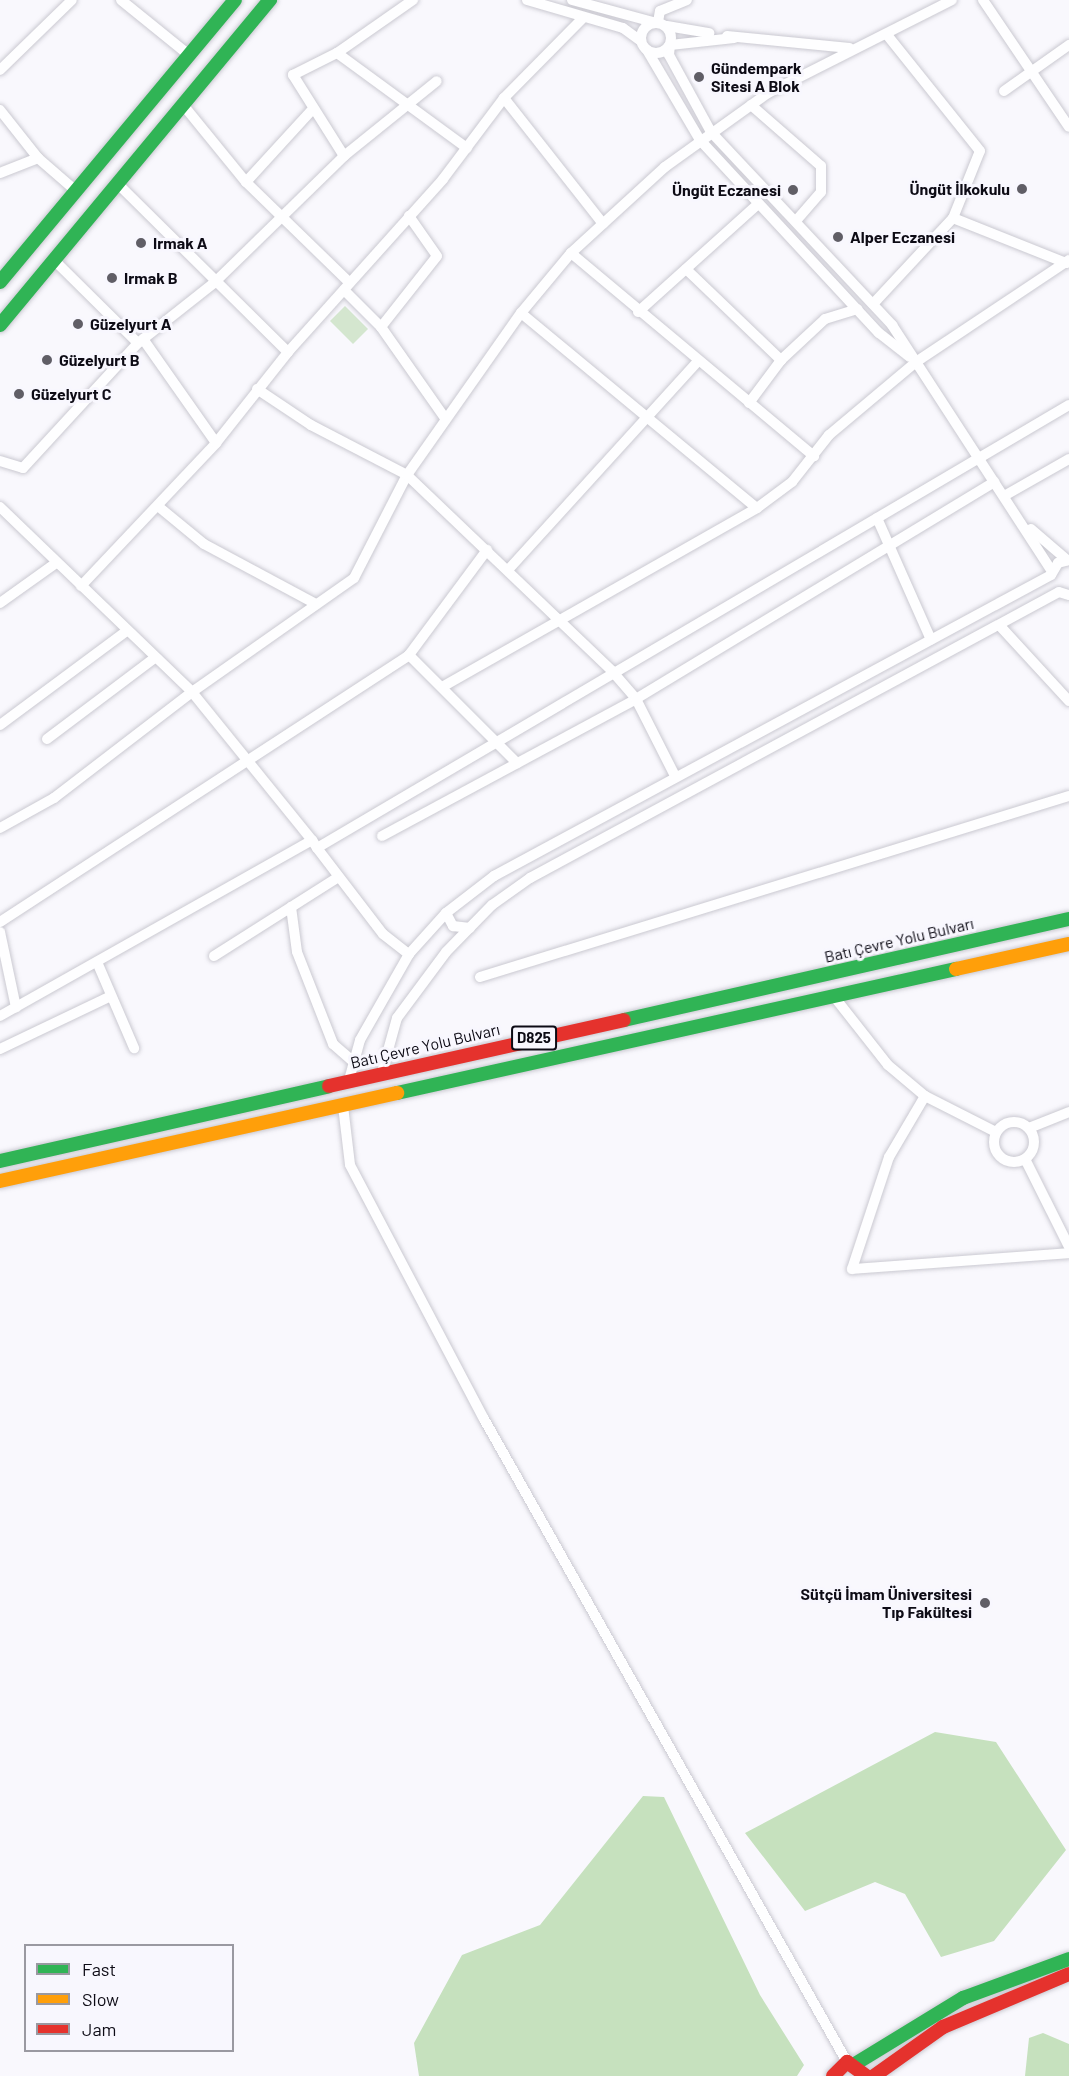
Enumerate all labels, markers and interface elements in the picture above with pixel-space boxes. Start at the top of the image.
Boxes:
place label: Gündempark Sitesi A Blok [711,58,802,96]
marker: Gündempark Sitesi A Blok [692,70,706,84]
place label: Üngüt İlkokulu [910,179,1010,199]
place label: Üngüt Eczanesi [672,180,781,200]
marker: Üngüt İlkokulu [1015,182,1029,196]
marker: Üngüt Eczanesi [786,183,800,197]
place label: Alper Eczanesi [850,227,955,247]
marker: Alper Eczanesi [831,230,845,244]
place label: Irmak A [153,233,208,253]
marker: Irmak A [134,236,148,250]
place label: Irmak B [124,268,178,288]
marker: Irmak B [105,271,119,285]
place label: Güzelyurt A [90,314,172,334]
marker: Güzelyurt A [71,317,85,331]
place label: Güzelyurt B [59,350,140,370]
marker: Güzelyurt B [40,353,54,367]
place label: Güzelyurt C [31,384,112,404]
marker: Güzelyurt C [12,387,26,401]
street label: Batı Çevre Yolu Bulvarı [822,913,976,967]
street label: Batı Çevre Yolu Bulvarı [348,1019,502,1073]
road number: D825 [510,1026,558,1050]
place label: Sütçü İmam Üniversitesi Tıp Fakültesi [800,1584,972,1622]
marker: Sütçü İmam Üniversitesi Tıp Fakültesi [976,1594,994,1612]
legend [24,1944,234,2052]
text: Fast [82,1958,116,1980]
text: Slow [82,1988,119,2010]
text: Jam [82,2018,116,2040]

